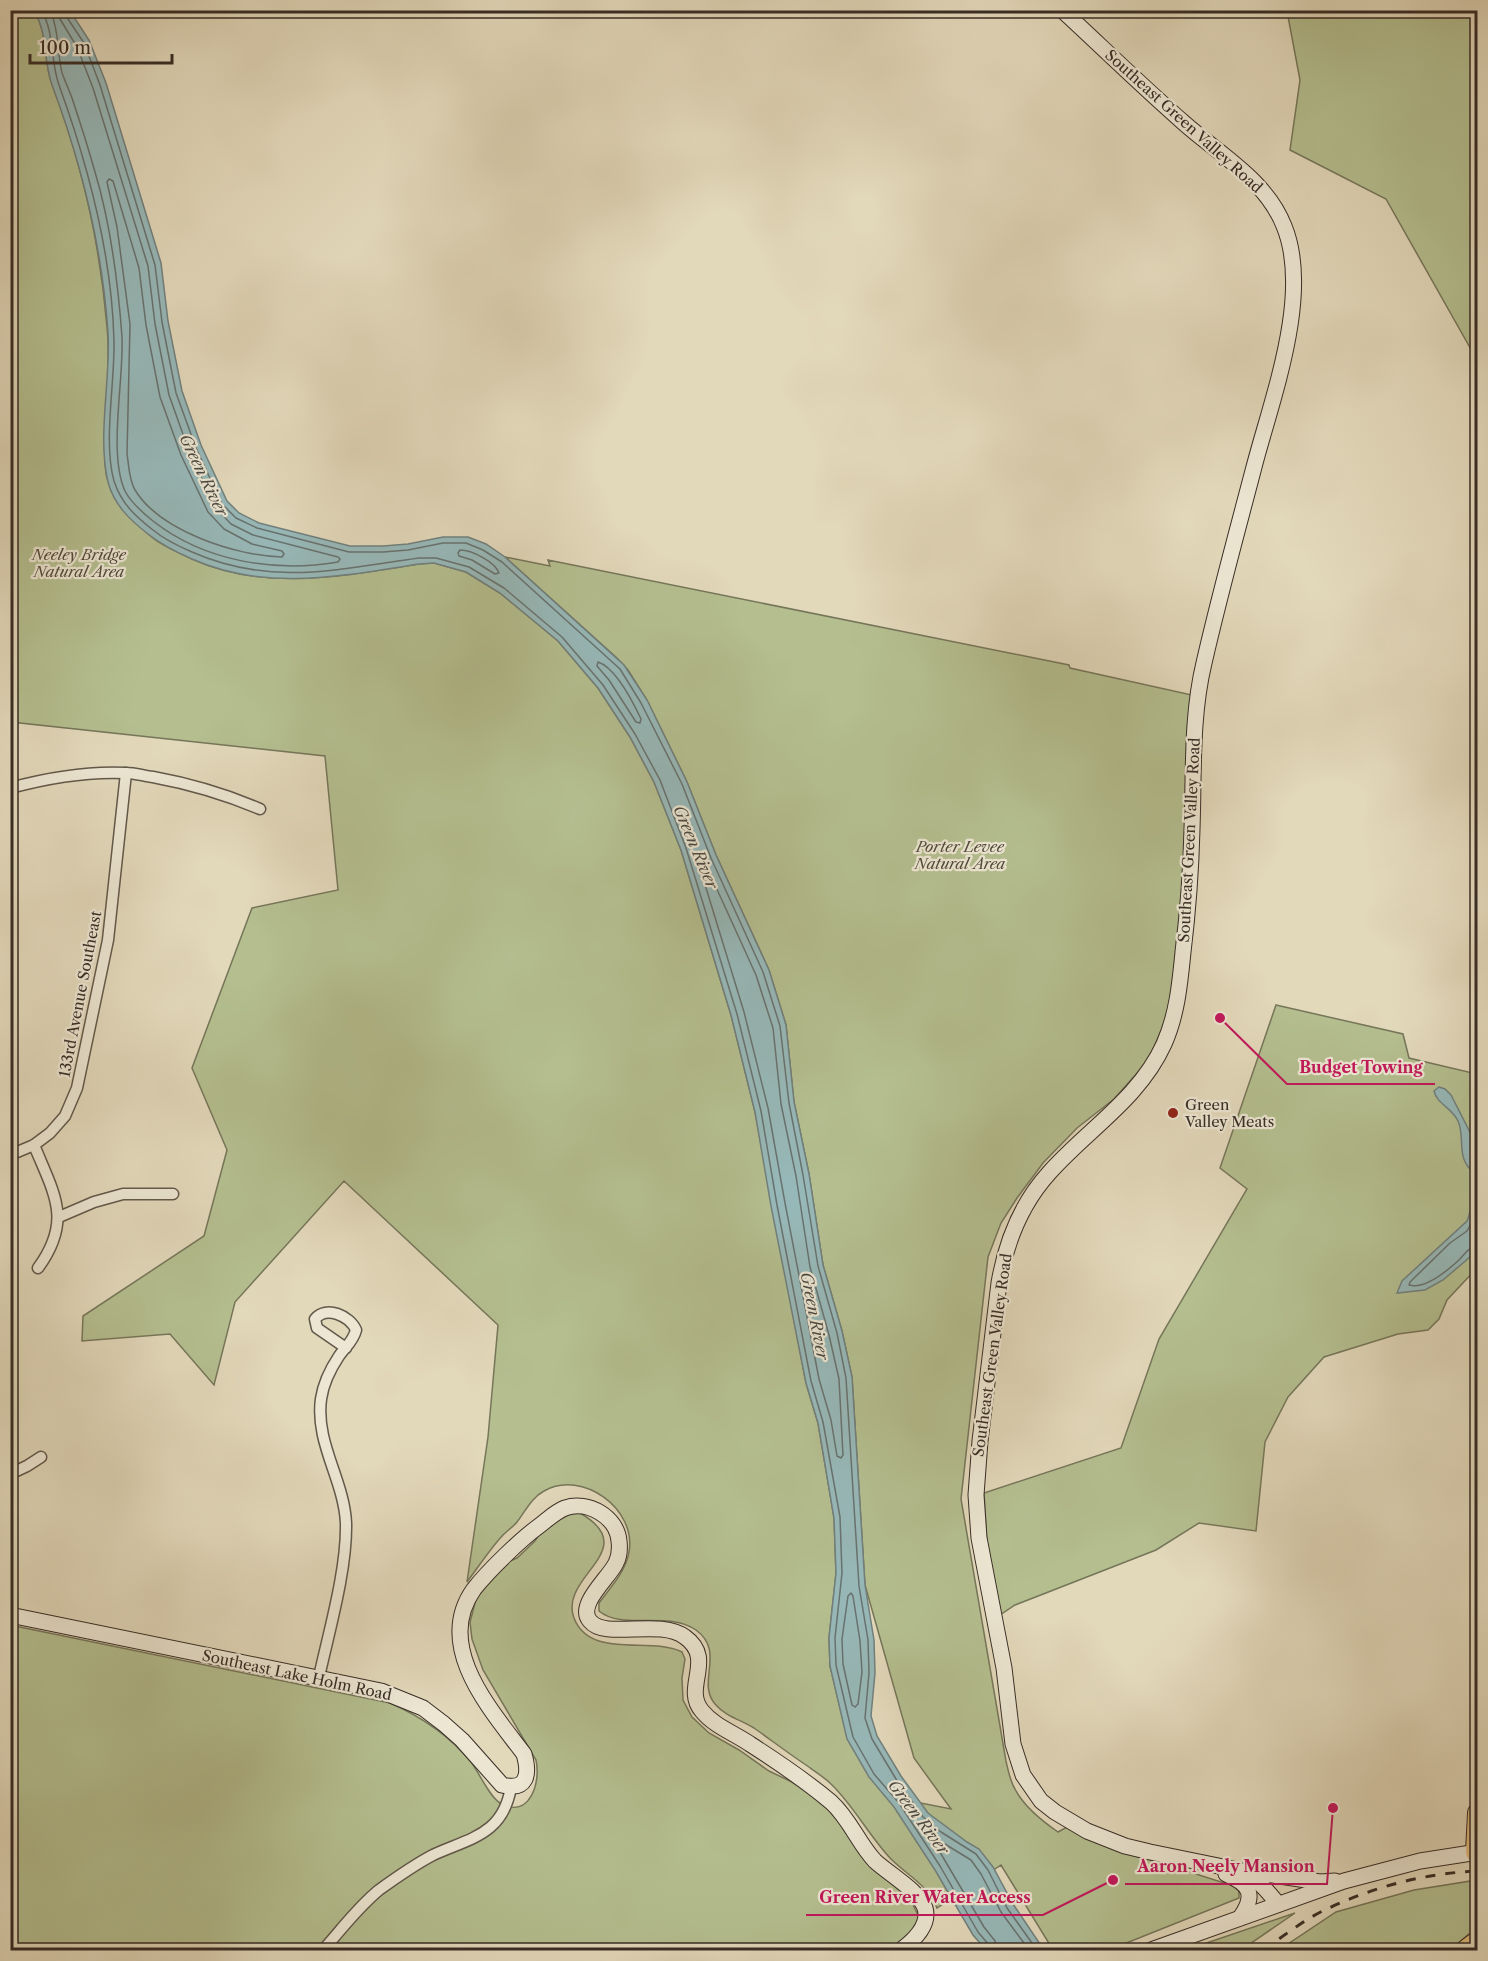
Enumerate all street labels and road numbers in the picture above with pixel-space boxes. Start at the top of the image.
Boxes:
street label: Southeast Green Valley Road [1101,45,1267,197]
street label: Southeast Green Valley Road [1174,737,1204,943]
street label: 133rd Avenue Southeast [55,909,106,1079]
street label: Southeast Green Valley Road [968,1252,1016,1458]
street label: Southeast Lake Holm Road [200,1646,394,1704]

